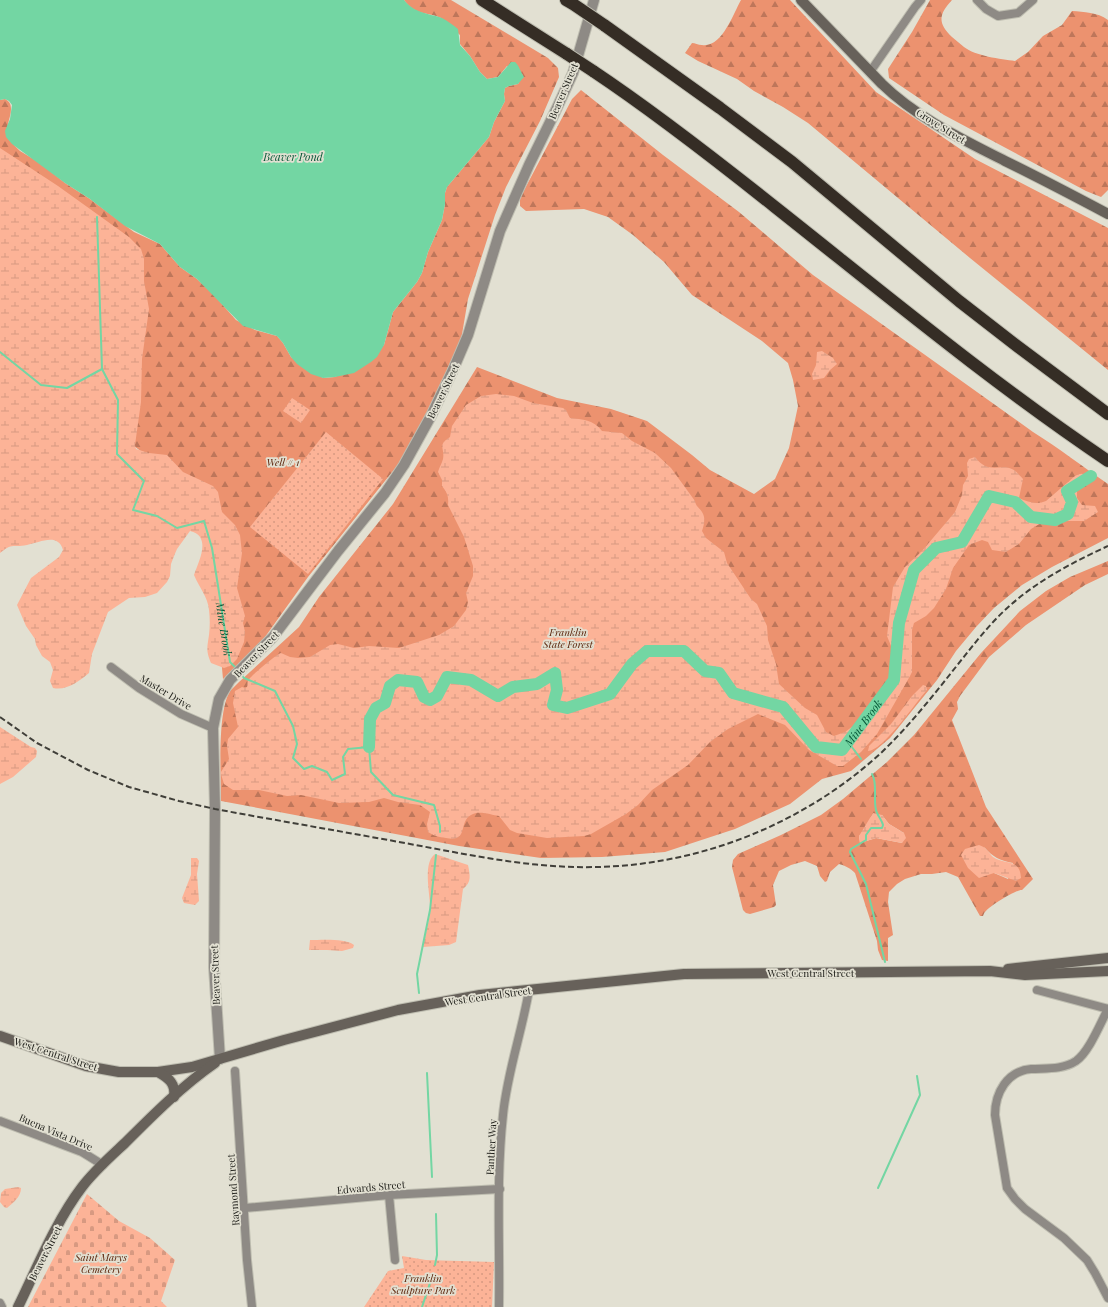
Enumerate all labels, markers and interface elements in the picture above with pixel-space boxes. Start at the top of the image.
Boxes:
street label: Beaver Street [545,60,581,121]
street label: Grove Street [914,105,969,147]
water label: Beaver Pond [262,149,324,164]
street label: Beaver Street [424,361,463,421]
park label: Well # 1 [267,455,300,469]
water label: Mine Brook [213,600,237,658]
park label: Franklin State Forest [542,625,594,651]
street label: Beaver Street [230,627,282,680]
street label: Master Drive [138,671,194,713]
water label: Mine Brook [840,696,885,750]
street label: Beaver Street [207,944,223,1005]
street label: West Central Street [767,966,855,980]
street label: West Central Street [443,983,532,1009]
street label: West Central Street [12,1034,100,1074]
street label: Buena Vista Drive [17,1110,95,1154]
street label: Panther Way [483,1119,499,1175]
street label: Raymond Street [223,1153,242,1226]
street label: Edwards Street [336,1177,406,1197]
street label: Beaver Street [25,1223,65,1283]
park label: Saint Marys Cemetery [74,1250,127,1276]
park label: Franklin Sculpture Park [390,1271,455,1297]

